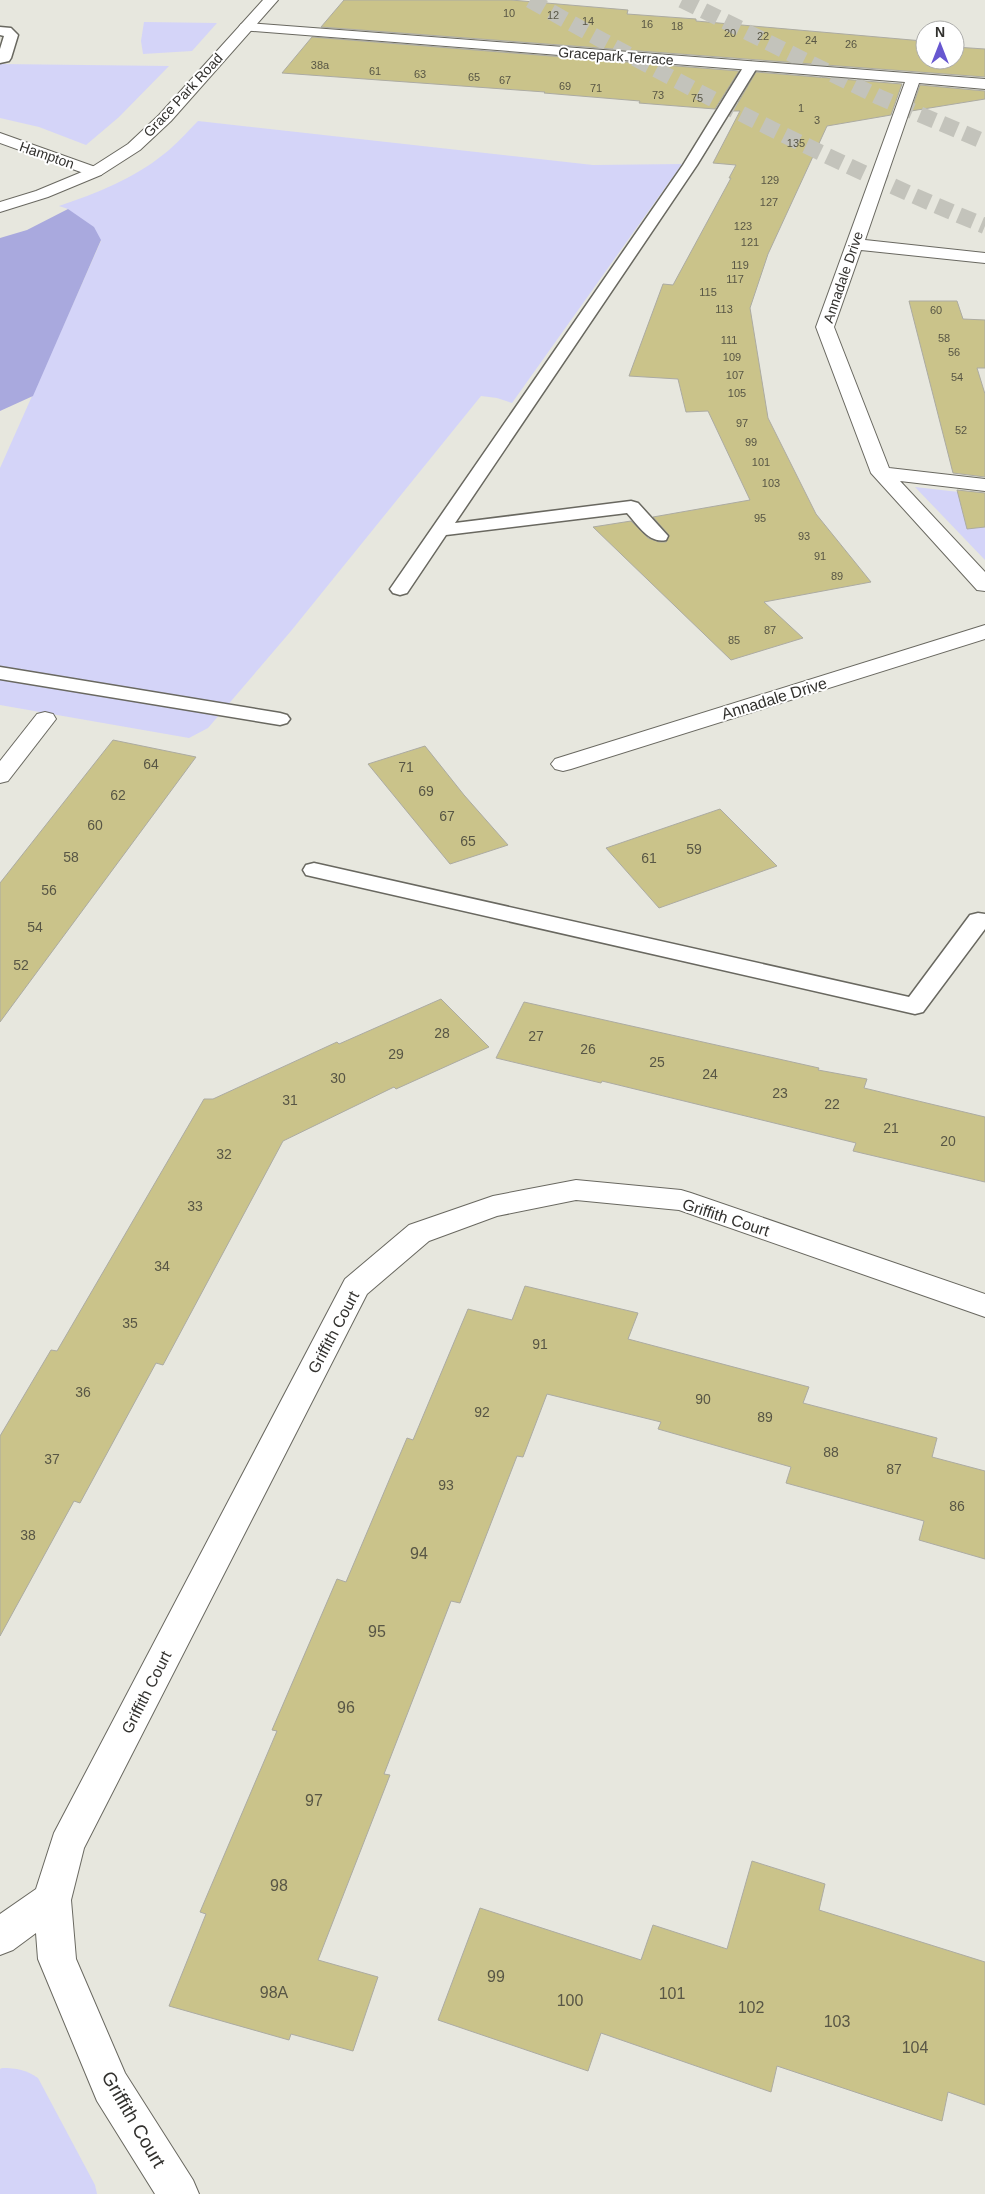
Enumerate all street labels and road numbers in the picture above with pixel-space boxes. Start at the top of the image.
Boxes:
street label: Gracepark Terrace [558,44,674,68]
street label: Grace Park Road [140,50,226,140]
street label: Hampton [18,138,76,172]
street label: Annadale Drive [820,229,866,325]
street label: Annadale Drive [719,674,829,723]
street label: Griffith Court [680,1195,772,1240]
street label: Griffith Court [305,1288,362,1376]
street label: Griffith Court [118,1648,175,1736]
street label: Griffith Court [98,2068,170,2172]

